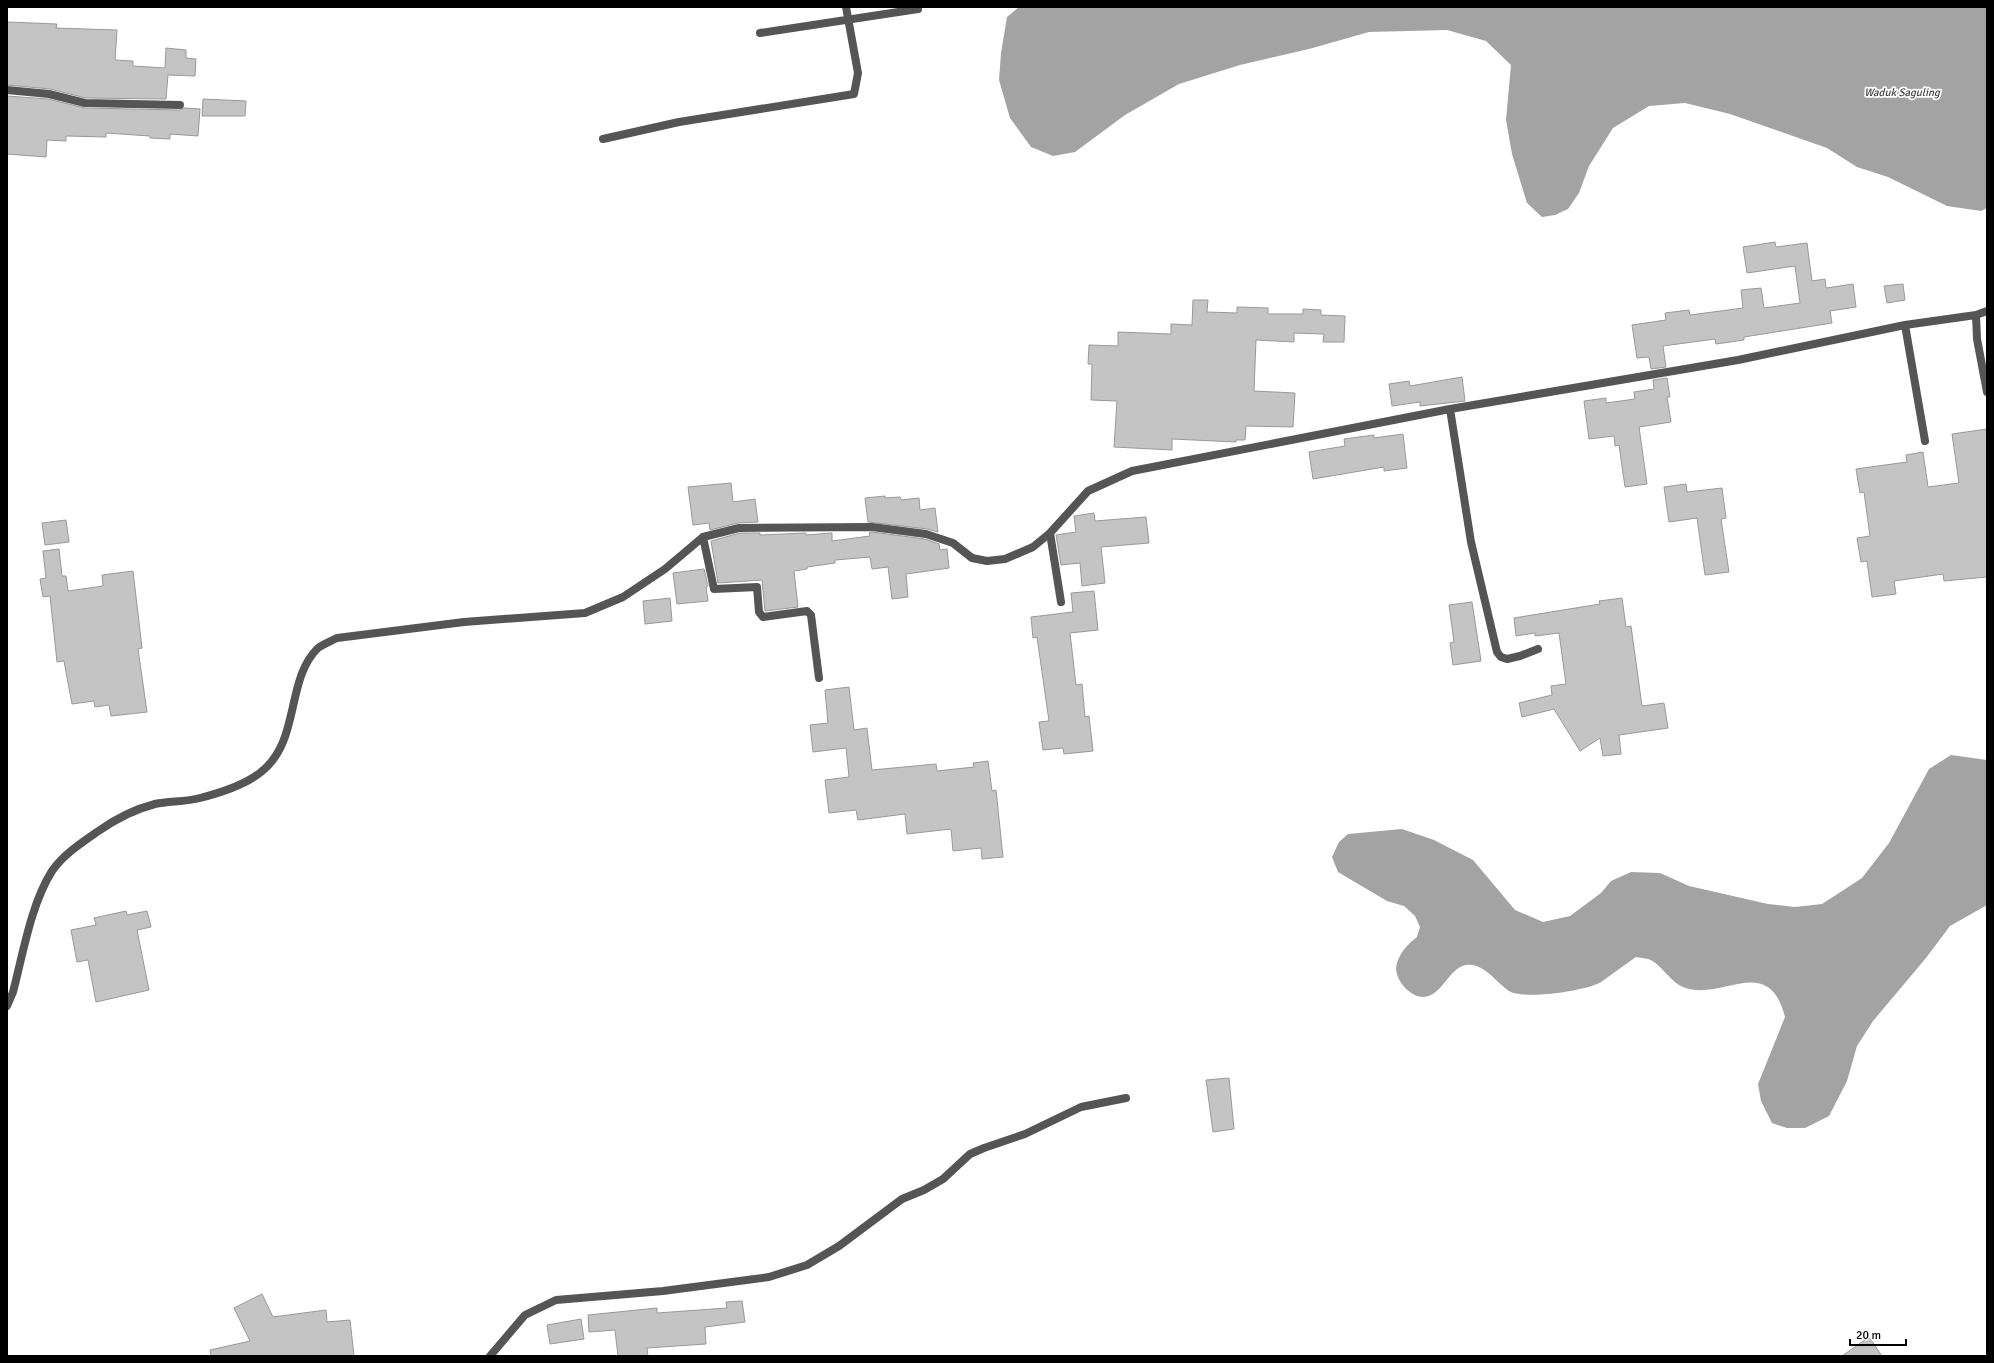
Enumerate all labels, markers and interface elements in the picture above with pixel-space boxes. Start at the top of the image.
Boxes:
water label: Waduk Saguling [1864,86,1941,99]
scale bar [1850,1321,1906,1347]
text: 20 m [1856,1328,1881,1343]

